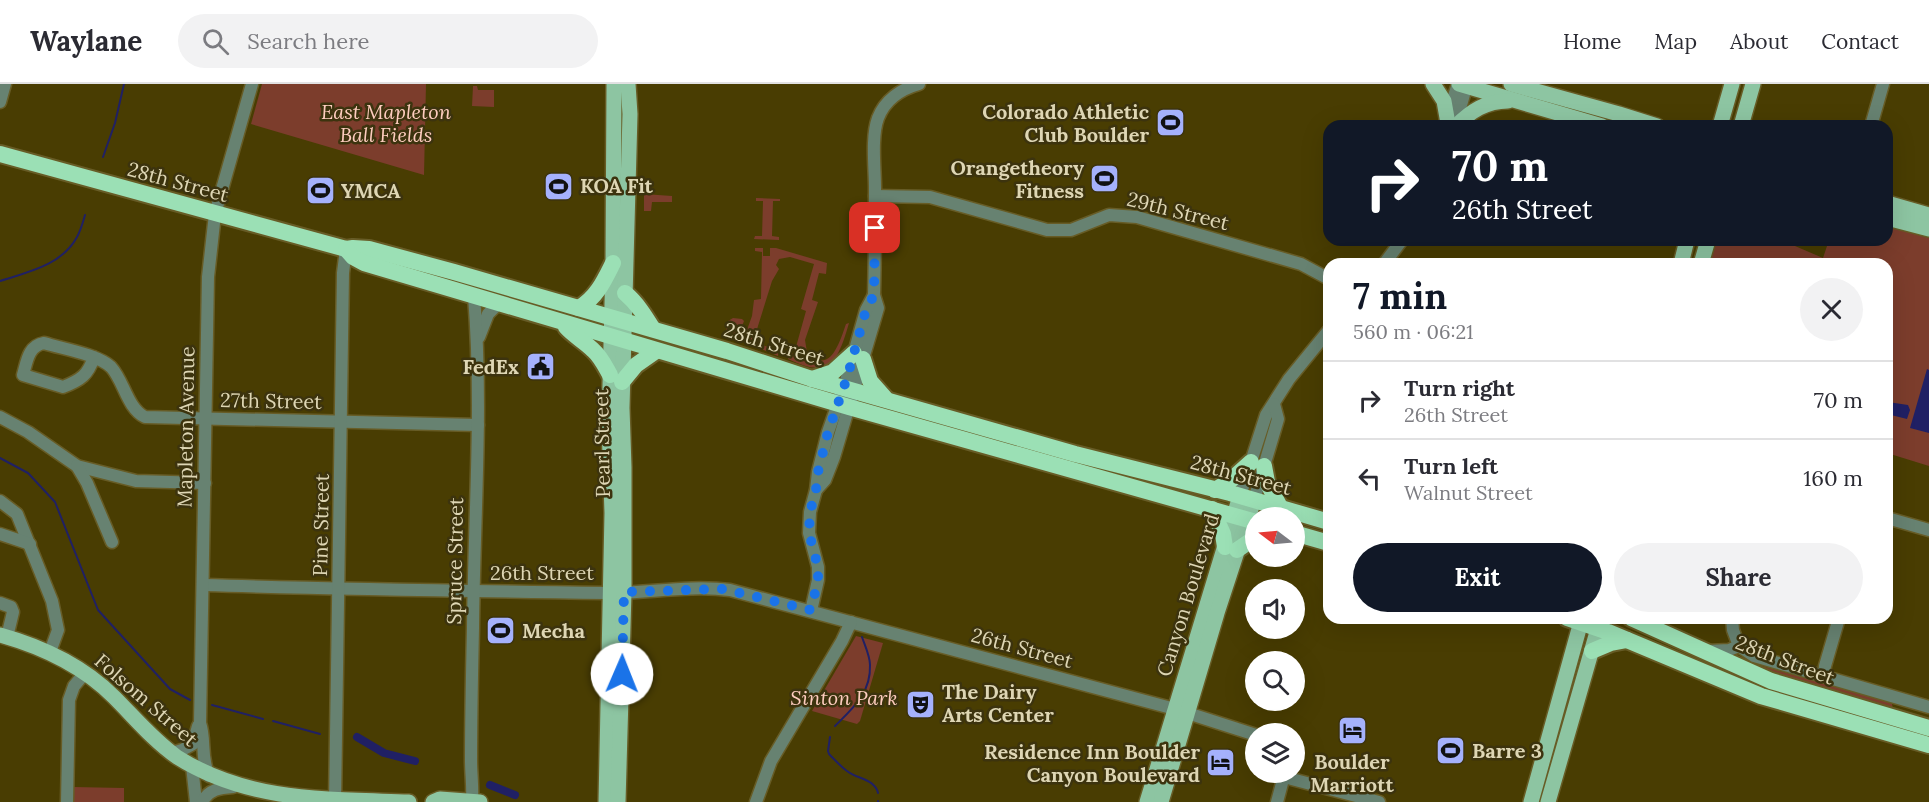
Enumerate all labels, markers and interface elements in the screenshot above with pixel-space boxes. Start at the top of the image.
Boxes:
search box [178,14,598,68]
text: Waylane [30,23,142,59]
icon: search [199,25,232,58]
text: Search here [247,27,370,55]
text: Home [1563,28,1621,55]
text: Map [1654,28,1697,55]
text: About [1730,28,1788,55]
text: Contact [1821,28,1899,55]
park label: East Mapleton Ball Fields [321,99,452,147]
place label: Colorado Athletic Club Boulder [982,99,1150,147]
sports icon: Colorado Athletic Club Boulder [1154,107,1186,139]
text: 70 m [1452,139,1548,193]
icon: right [1353,144,1431,222]
place label: Orangetheory Fitness [950,155,1084,203]
street label: 28th Street [125,156,232,207]
sports icon: Orangetheory Fitness [1089,163,1121,195]
sports icon: KOA Fit [543,170,575,202]
place label: KOA Fit [580,173,654,198]
sports icon: YMCA [304,175,336,207]
place label: YMCA [341,178,401,203]
street label: 29th Street [1125,186,1232,235]
text: 26th Street [1452,192,1592,226]
pin [849,202,900,253]
icon: arrive [858,211,891,244]
text: 7 min [1353,273,1447,319]
button: close [1800,278,1863,341]
street label: 28th Street [721,316,828,371]
text: 560 m · 06:21 [1353,319,1474,344]
street label: Mapleton Avenue [172,346,199,508]
public building icon: FedEx [524,351,556,383]
place label: FedEx [462,354,519,379]
text: Turn right [1404,374,1515,402]
icon: right [1353,384,1386,417]
text: 70 m [1814,386,1863,414]
street label: 27th Street [220,387,322,414]
street label: Pearl Street [588,388,615,498]
text: 26th Street [1404,402,1508,427]
street label: 28th Street [1188,449,1295,500]
text: Turn left [1404,452,1498,480]
icon: left [1353,462,1386,495]
text: 160 m [1803,464,1863,492]
street label: Pine Street [307,473,334,577]
text: Walnut Street [1404,480,1533,505]
street label: Spruce Street [441,497,468,625]
north arrow [1245,507,1305,567]
map controls [1245,507,1305,783]
street label: Canyon Boulevard [1151,510,1224,679]
button: Exit [1353,543,1602,612]
button: Share [1614,543,1863,612]
street label: 26th Street [490,560,594,585]
button: sound [1245,579,1305,639]
sports icon: Mecha [485,615,517,647]
place label: Mecha [522,618,586,643]
street label: 26th Street [969,622,1076,673]
street label: 28th Street [1732,629,1838,690]
position arrow [590,642,654,706]
street label: Folsom Street [90,648,203,751]
button: search [1245,651,1305,711]
place label: The Dairy Arts Center [942,679,1054,727]
park label: Sinton Park [790,685,898,710]
theatre icon: The Dairy Arts Center [905,688,937,720]
hotel icon: Boulder Marriott [1336,715,1368,747]
button: layers [1245,723,1305,783]
sports icon: Barre 3 [1435,735,1467,767]
place label: Barre 3 [1472,738,1542,763]
place label: Residence Inn Boulder Canyon Boulevard [984,739,1200,787]
hotel icon: Residence Inn Boulder Canyon Boulevard [1205,747,1237,779]
place label: Boulder Marriott [1310,749,1394,797]

